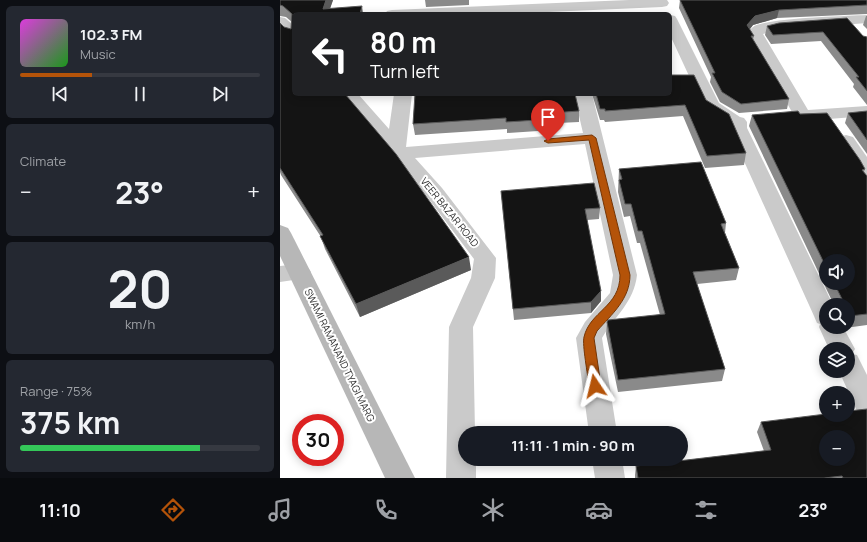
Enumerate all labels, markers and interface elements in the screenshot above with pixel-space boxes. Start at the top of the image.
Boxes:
text: 80 m [370,23,436,61]
text: 102.3 FM [80,24,142,45]
icon: left [304,28,356,80]
text: Music [80,45,116,63]
text: Turn left [370,59,440,83]
icon: previous [49,83,71,105]
icon: pause [129,83,151,105]
icon: next [209,83,231,105]
pin [531,100,565,141]
icon: arrive [537,106,559,128]
text: Climate [20,152,66,170]
text: 23° [115,172,164,213]
street label: VEER BAZAR ROAD [418,174,482,250]
text: − [20,177,32,207]
text: + [247,177,260,207]
text: 20 [107,253,173,324]
map controls [819,254,855,466]
button: sound [819,254,855,290]
street label: SWAMI RAMANAND TYAGI MARG [302,286,378,424]
button: search [819,298,855,334]
text: km/h [125,315,155,333]
button: layers [819,342,855,378]
position arrow [574,365,616,407]
text: Range · 75% [20,382,92,400]
button: + [819,386,855,422]
text: 375 km [20,402,120,443]
speed limit sign: 30 [292,414,344,466]
button: − [819,430,855,466]
text: 11:11 · 1 min · 90 m [511,435,635,456]
icon: directions [159,496,187,524]
icon: music [266,496,294,524]
icon: phone [372,496,400,524]
icon: climate [479,496,507,524]
icon: car [585,496,613,524]
icon: filters [692,496,720,524]
text: 11:10 [39,498,81,522]
text: 23° [798,498,828,522]

